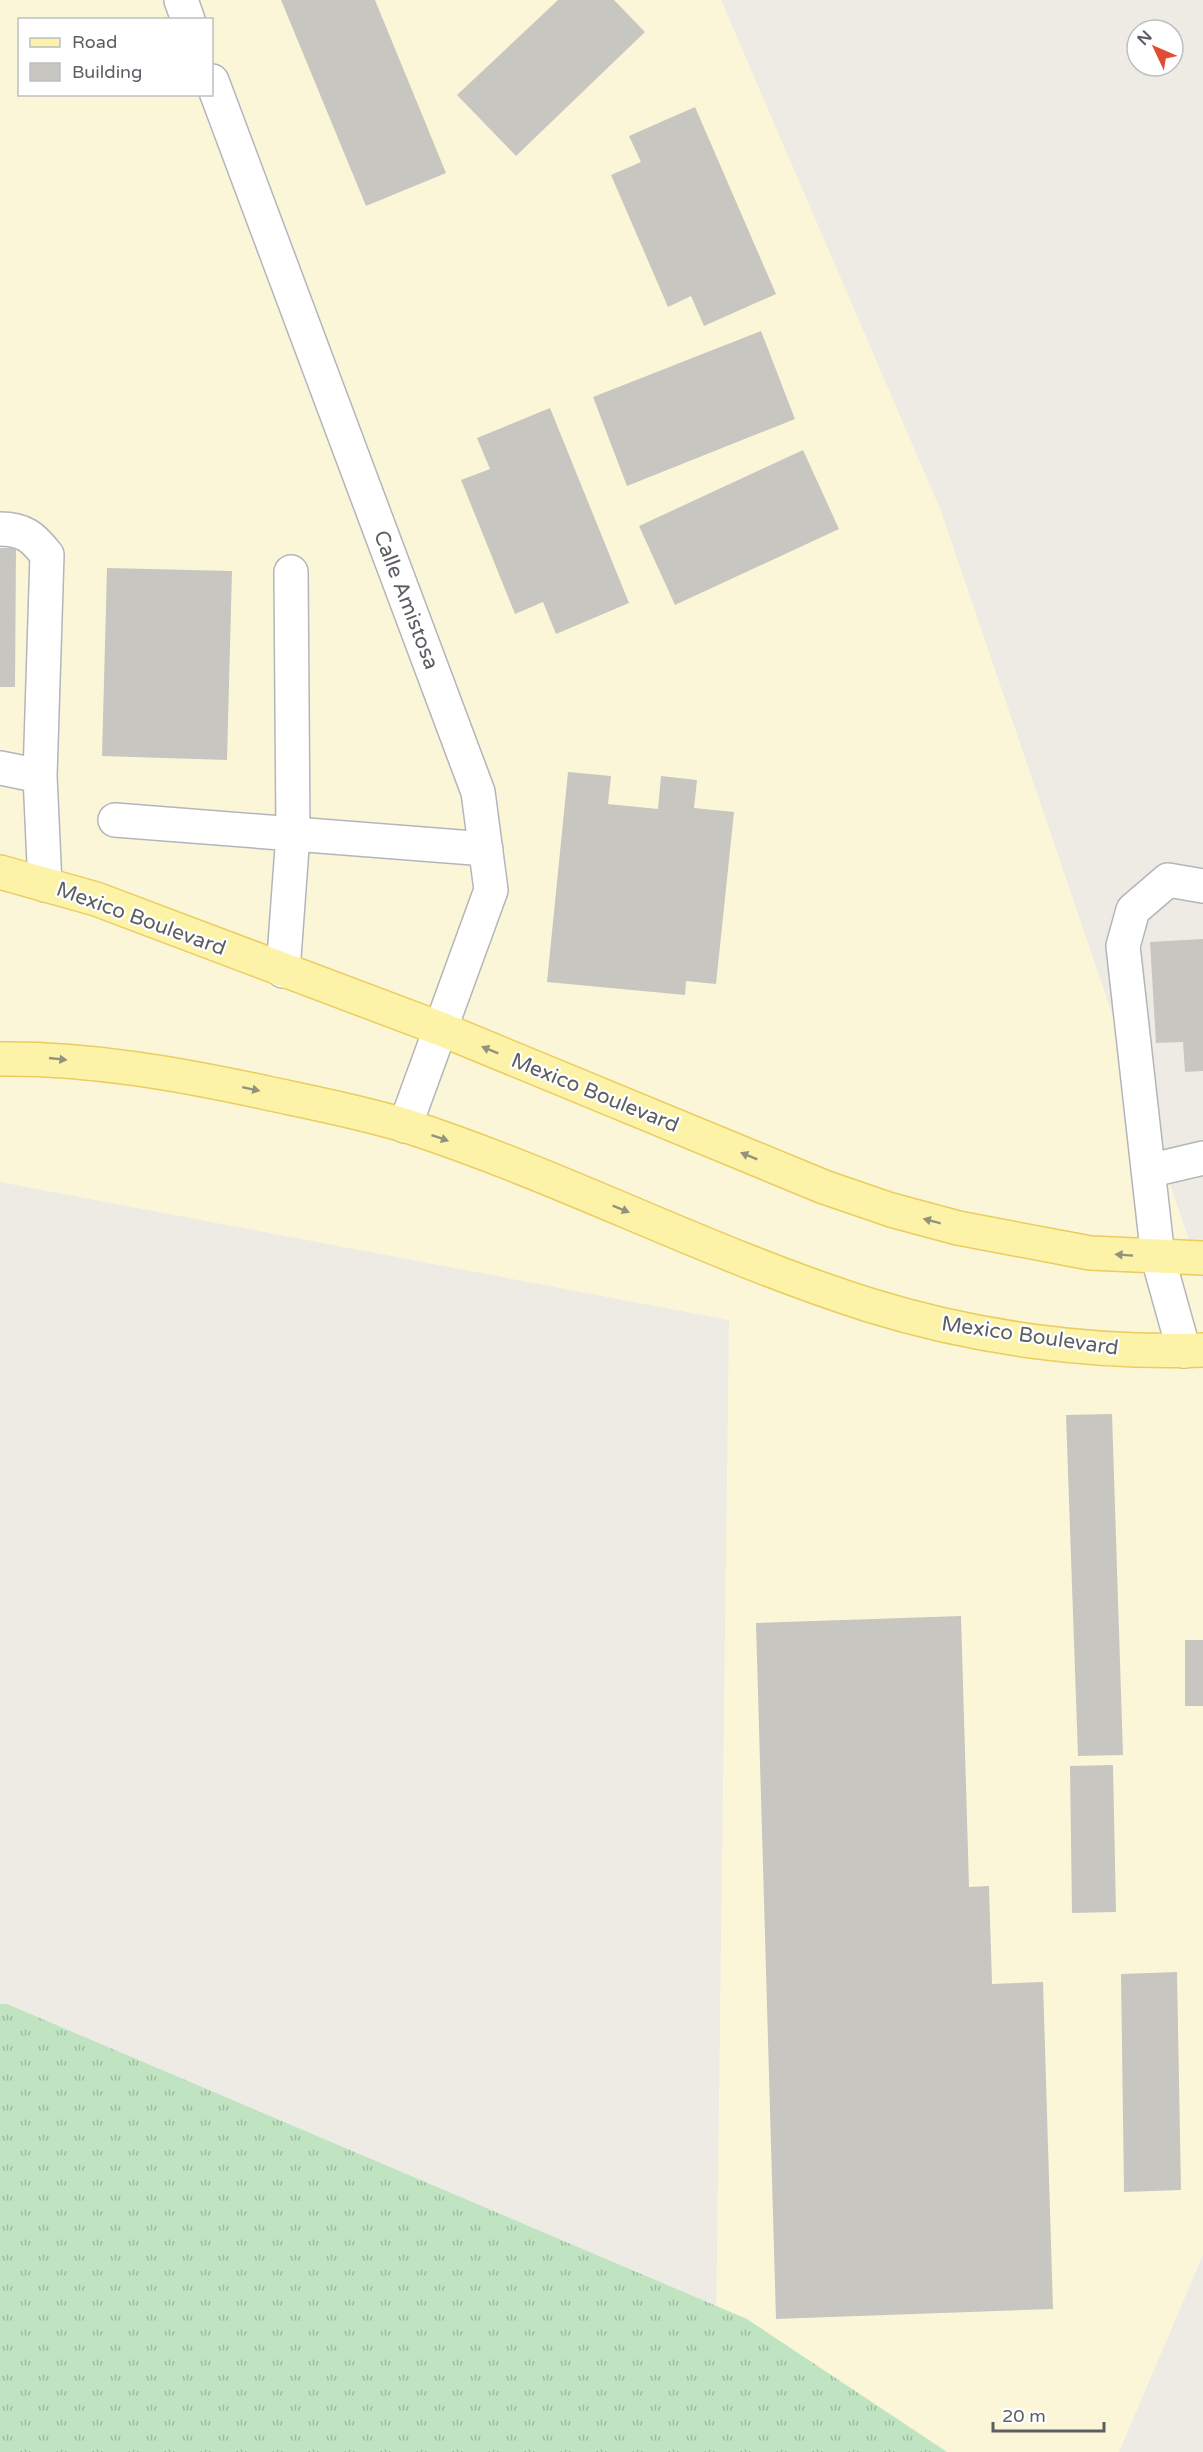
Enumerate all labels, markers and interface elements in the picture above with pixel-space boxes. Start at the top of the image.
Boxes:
legend [18,18,213,96]
north arrow [1125,18,1185,78]
text: N [1133,27,1157,50]
text: Road [72,31,117,53]
text: Building [72,61,142,83]
street label: Calle Amistosa [368,527,444,673]
street label: Mexico Boulevard [53,877,229,961]
one-way arrow [481,1045,499,1055]
street label: Mexico Boulevard [508,1048,682,1138]
one-way arrow [49,1054,68,1064]
one-way arrow [242,1085,260,1095]
one-way arrow [431,1133,449,1143]
one-way arrow [739,1151,757,1161]
one-way arrow [612,1205,630,1214]
one-way arrow [923,1216,941,1225]
one-way arrow [1114,1251,1133,1260]
street label: Mexico Boulevard [940,1311,1120,1361]
scale bar [993,2395,1104,2433]
text: 20 m [1002,2405,1046,2427]

